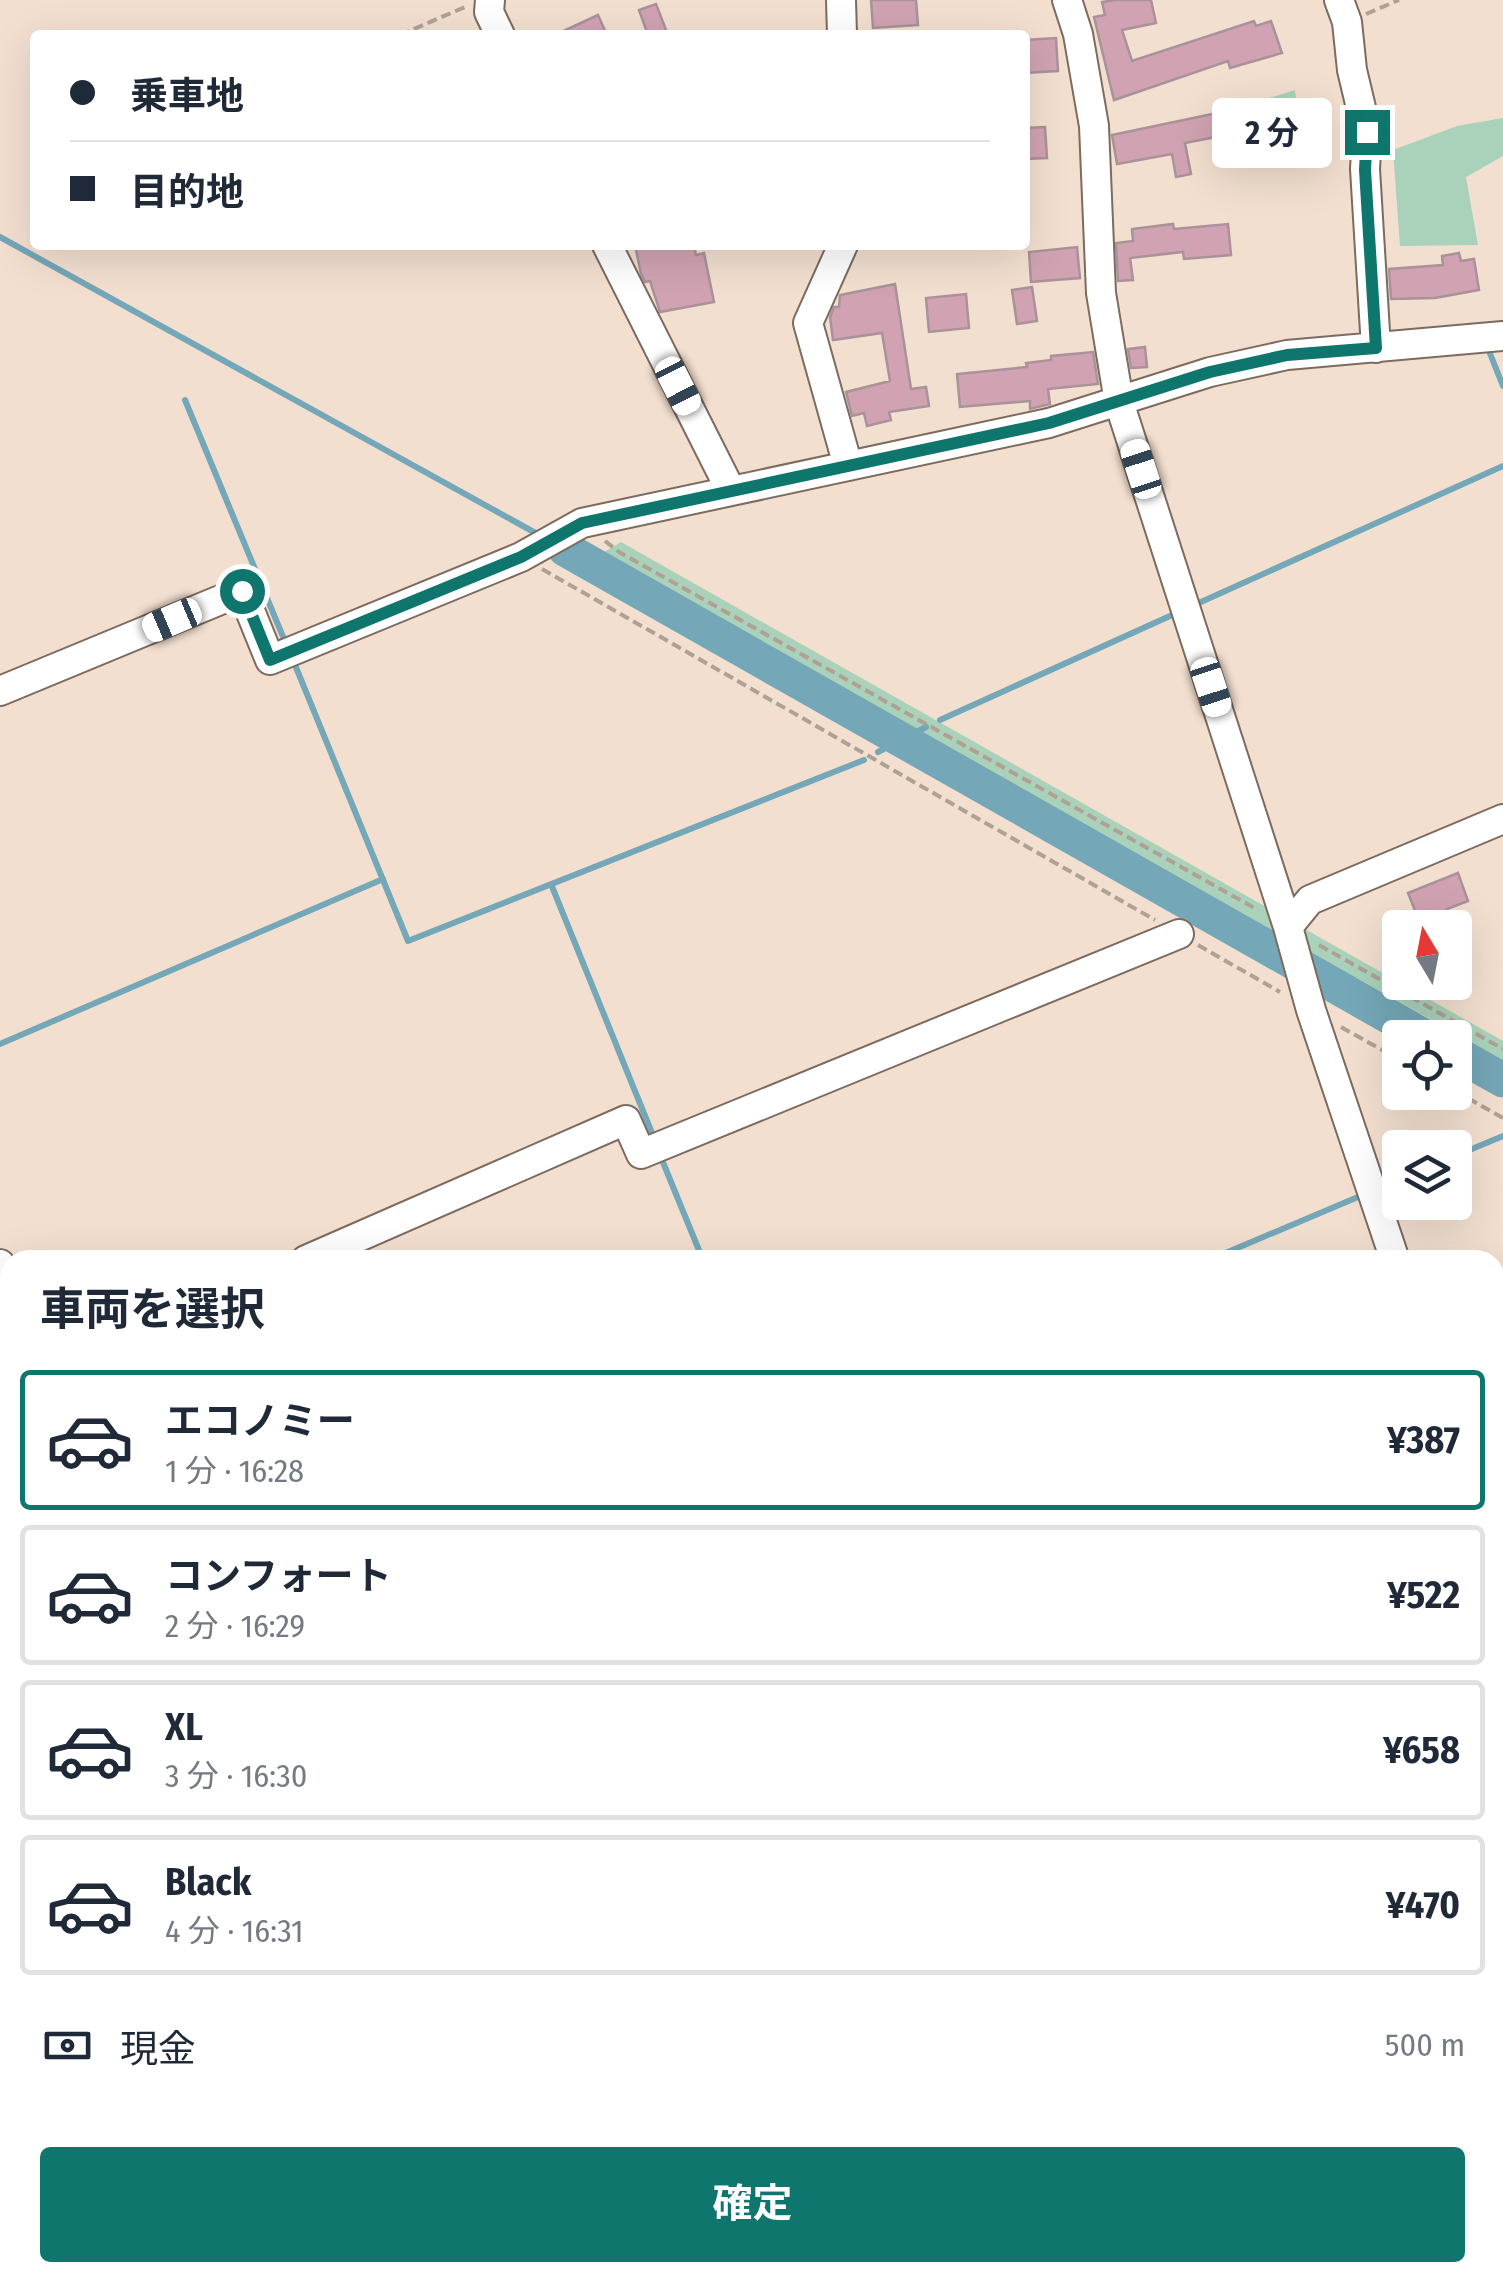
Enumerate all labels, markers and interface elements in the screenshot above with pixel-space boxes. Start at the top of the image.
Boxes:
text: 乗車地 [130,73,244,119]
callout: 2 分 [1212,97,1332,167]
route end [1345,110,1390,155]
text: 2 分 [1245,114,1299,152]
text: 目的地 [130,169,244,215]
car [651,352,705,420]
car [1117,436,1165,502]
route start [220,569,265,614]
car [139,594,205,646]
car [1187,654,1235,720]
north arrow [1382,910,1472,1000]
map controls [1382,910,1472,1220]
button: locate [1382,1020,1472,1110]
button: layers [1382,1130,1472,1220]
text: 車両を選択 [40,1283,265,1337]
icon: car [45,1395,135,1485]
text: エコノミー [165,1398,355,1444]
text: ¥387 [1387,1417,1460,1463]
text: 1 分 · 16:28 [165,1452,304,1490]
icon: car [45,1550,135,1640]
text: コンフォート [165,1553,392,1599]
text: ¥522 [1387,1572,1460,1618]
text: 2 分 · 16:29 [165,1607,305,1645]
text: XL [165,1704,203,1750]
icon: car [45,1705,135,1795]
text: ¥658 [1383,1727,1460,1773]
text: 3 分 · 16:30 [165,1757,307,1795]
text: Black [165,1859,251,1905]
icon: car [45,1860,135,1950]
text: ¥470 [1386,1882,1460,1928]
text: 4 分 · 16:31 [165,1912,303,1950]
icon: cash [40,2018,95,2073]
text: 現金 [120,2026,196,2072]
text: 500 m [1385,2026,1465,2064]
button: 確定 [40,2147,1465,2262]

